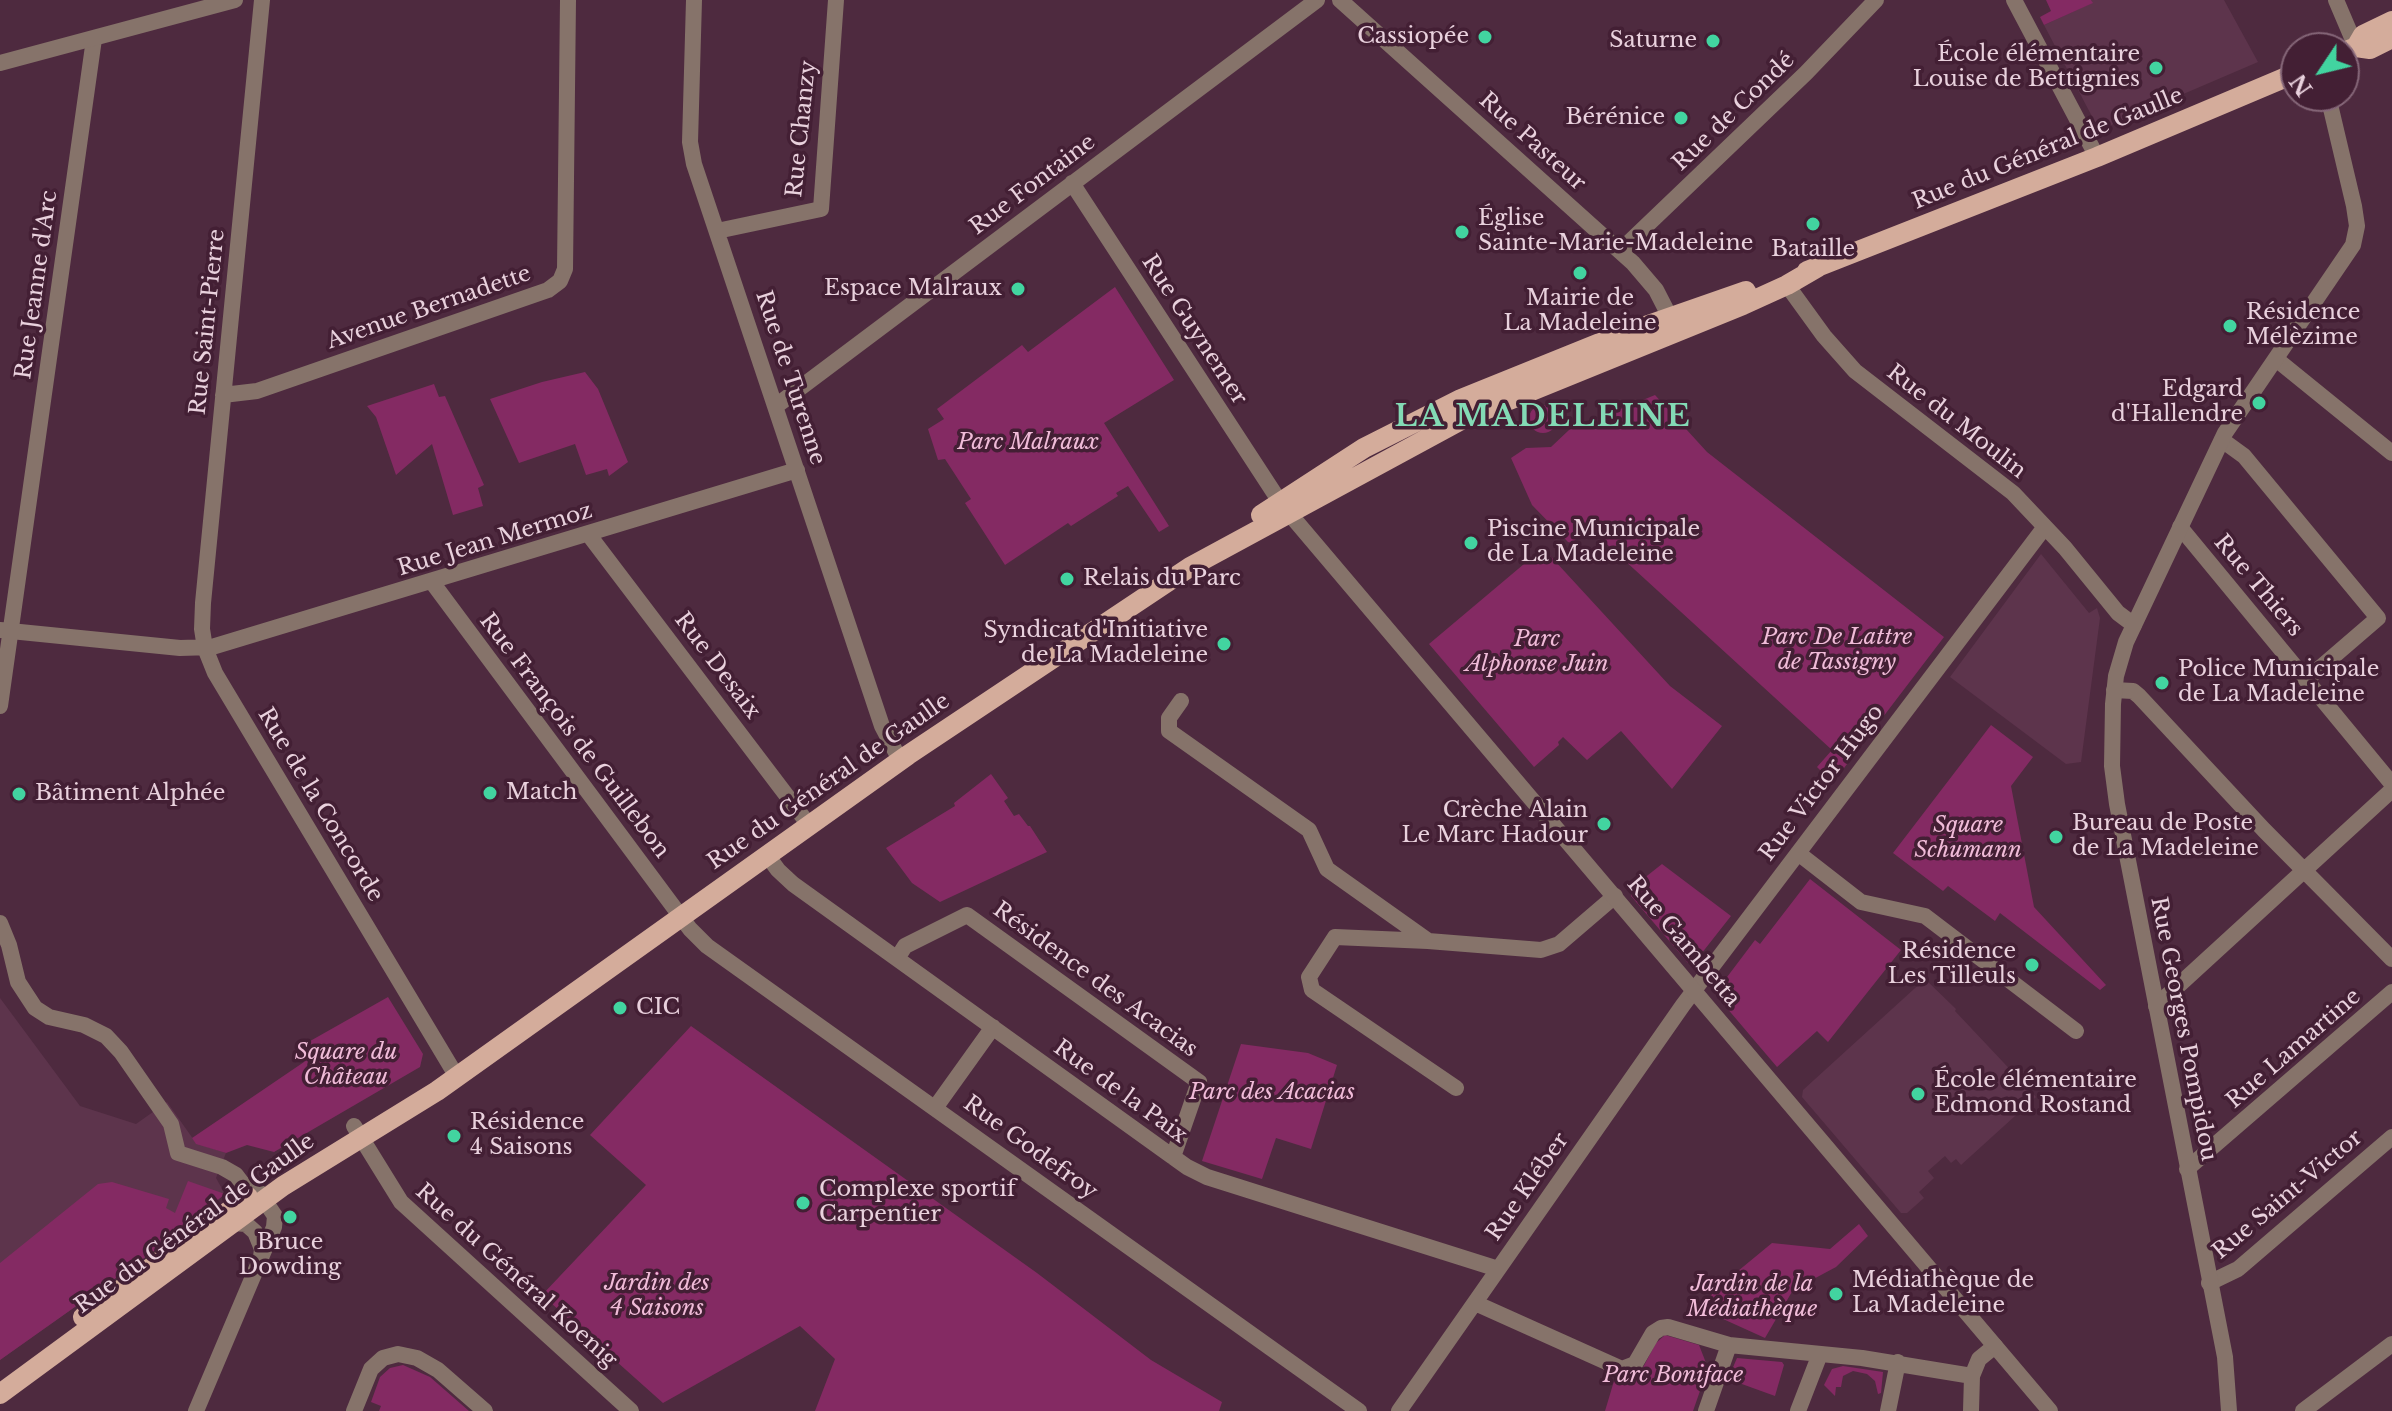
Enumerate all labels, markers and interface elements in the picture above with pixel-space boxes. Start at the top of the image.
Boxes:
place label: Cassiopée [1357,24,1469,50]
marker: Cassiopée [1476,28,1494,46]
place label: Saturne [1609,28,1697,54]
marker: Saturne [1704,32,1722,50]
north arrow [2280,32,2360,112]
place label: École élémentaire Louise de Bettignies [1913,42,2140,94]
street label: Rue de Condé [1667,47,1801,177]
street label: Rue Chanzy [782,59,822,199]
marker: École élémentaire Louise de Bettignies [2147,59,2165,77]
text: N [2285,69,2319,101]
street label: Rue du Général de Gaulle [1909,83,2187,215]
street label: Rue Pasteur [1473,87,1591,197]
place label: Bérénice [1566,105,1665,131]
marker: Bérénice [1672,109,1690,127]
street label: Rue Fontaine [965,129,1101,241]
street label: Rue Jeanne d'Arc [11,189,63,381]
place label: Église Sainte-Marie-Madeleine [1478,206,1753,258]
marker: Bataille [1804,215,1822,233]
marker: Église Sainte-Marie-Madeleine [1453,223,1471,241]
street label: Rue Saint-Pierre [185,228,231,416]
place label: Bataille [1771,237,1855,263]
street label: Rue Guynemer [1136,250,1252,410]
street label: Avenue Bernadette [323,261,535,355]
marker: Mairie de La Madeleine [1571,264,1589,282]
place label: Espace Malraux [824,276,1002,302]
marker: Espace Malraux [1009,280,1027,298]
place label: Mairie de La Madeleine [1503,286,1657,338]
street label: Rue de Turenne [749,288,831,468]
place label: Résidence Mélèzime [2246,300,2360,352]
marker: Résidence Mélèzime [2221,317,2239,335]
street label: Rue du Moulin [1881,360,2031,484]
place label: Edgard d'Hallendre [2111,377,2243,428]
marker: Edgard d'Hallendre [2250,394,2268,412]
district label: LA MADELEINE [1394,400,1692,436]
park label: Parc Malraux [957,430,1099,456]
street label: Rue Jean Mermoz [395,498,595,582]
place label: Piscine Municipale de La Madeleine [1487,517,1700,568]
street label: Rue Thiers [2208,530,2308,642]
marker: Piscine Municipale de La Madeleine [1462,534,1480,552]
place label: Relais du Parc [1083,566,1241,592]
marker: Relais du Parc [1058,570,1076,588]
street label: Rue Desaix [669,608,765,724]
street label: Rue François de Guillebon [473,609,675,863]
place label: Syndicat d'Initiative de La Madeleine [983,618,1208,670]
park label: Parc De Lattre de Tassigny [1762,625,1912,676]
park label: Parc Alphonse Juin [1465,627,1609,678]
marker: Syndicat d'Initiative de La Madeleine [1215,635,1233,653]
place label: Police Municipale de La Madeleine [2178,657,2379,708]
marker: Police Municipale de La Madeleine [2153,674,2171,692]
street label: Rue du Général de Gaulle [703,688,955,876]
street label: Rue Victor Hugo [1755,700,1889,866]
street label: Rue de la Concorde [252,703,388,907]
place label: Match [506,780,577,806]
place label: Bâtiment Alphée [35,781,225,807]
marker: Match [481,784,499,802]
marker: Bâtiment Alphée [10,785,28,803]
place label: Crèche Alain Le Marc Hadour [1402,798,1588,850]
place label: Bureau de Poste de La Madeleine [2072,811,2259,862]
park label: Square Schumann [1914,813,2022,864]
marker: Crèche Alain Le Marc Hadour [1595,815,1613,833]
marker: Bureau de Poste de La Madeleine [2047,828,2065,846]
street label: Rue Gambetta [1621,872,1745,1012]
street label: Rue Georges Pompidou [2144,895,2222,1163]
street label: Résidence des Acacias [988,897,1202,1063]
place label: Résidence Les Tilleuls [1888,939,2016,990]
marker: Résidence Les Tilleuls [2023,956,2041,974]
street label: Rue Lamartine [2222,984,2366,1114]
place label: CIC [636,995,680,1021]
marker: CIC [611,999,629,1017]
street label: Rue de la Paix [1048,1035,1192,1149]
park label: Square du Château [295,1040,397,1092]
place label: École élémentaire Edmond Rostand [1934,1068,2137,1120]
park label: Parc des Acacias [1189,1080,1355,1106]
marker: École élémentaire Edmond Rostand [1909,1085,1927,1103]
street label: Rue Godefroy [958,1091,1102,1205]
place label: Résidence 4 Saisons [470,1110,584,1162]
street label: Rue Saint-Victor [2208,1125,2368,1265]
marker: Résidence 4 Saisons [445,1127,463,1145]
street label: Rue du Général de Gaulle [70,1128,320,1320]
street label: Rue Kléber [1481,1128,1575,1246]
place label: Complexe sportif Carpentier [819,1177,1016,1228]
street label: Rue du Général Koenig [410,1179,622,1373]
marker: Complexe sportif Carpentier [794,1194,812,1212]
marker: Bruce Dowding [281,1208,299,1226]
place label: Bruce Dowding [239,1230,341,1282]
place label: Médiathèque de La Madeleine [1852,1268,2034,1320]
park label: Jardin des 4 Saisons [604,1271,710,1322]
park label: Jardin de la Médiathèque [1687,1272,1817,1324]
marker: Médiathèque de La Madeleine [1827,1285,1845,1303]
park label: Parc Boniface [1603,1363,1743,1389]

